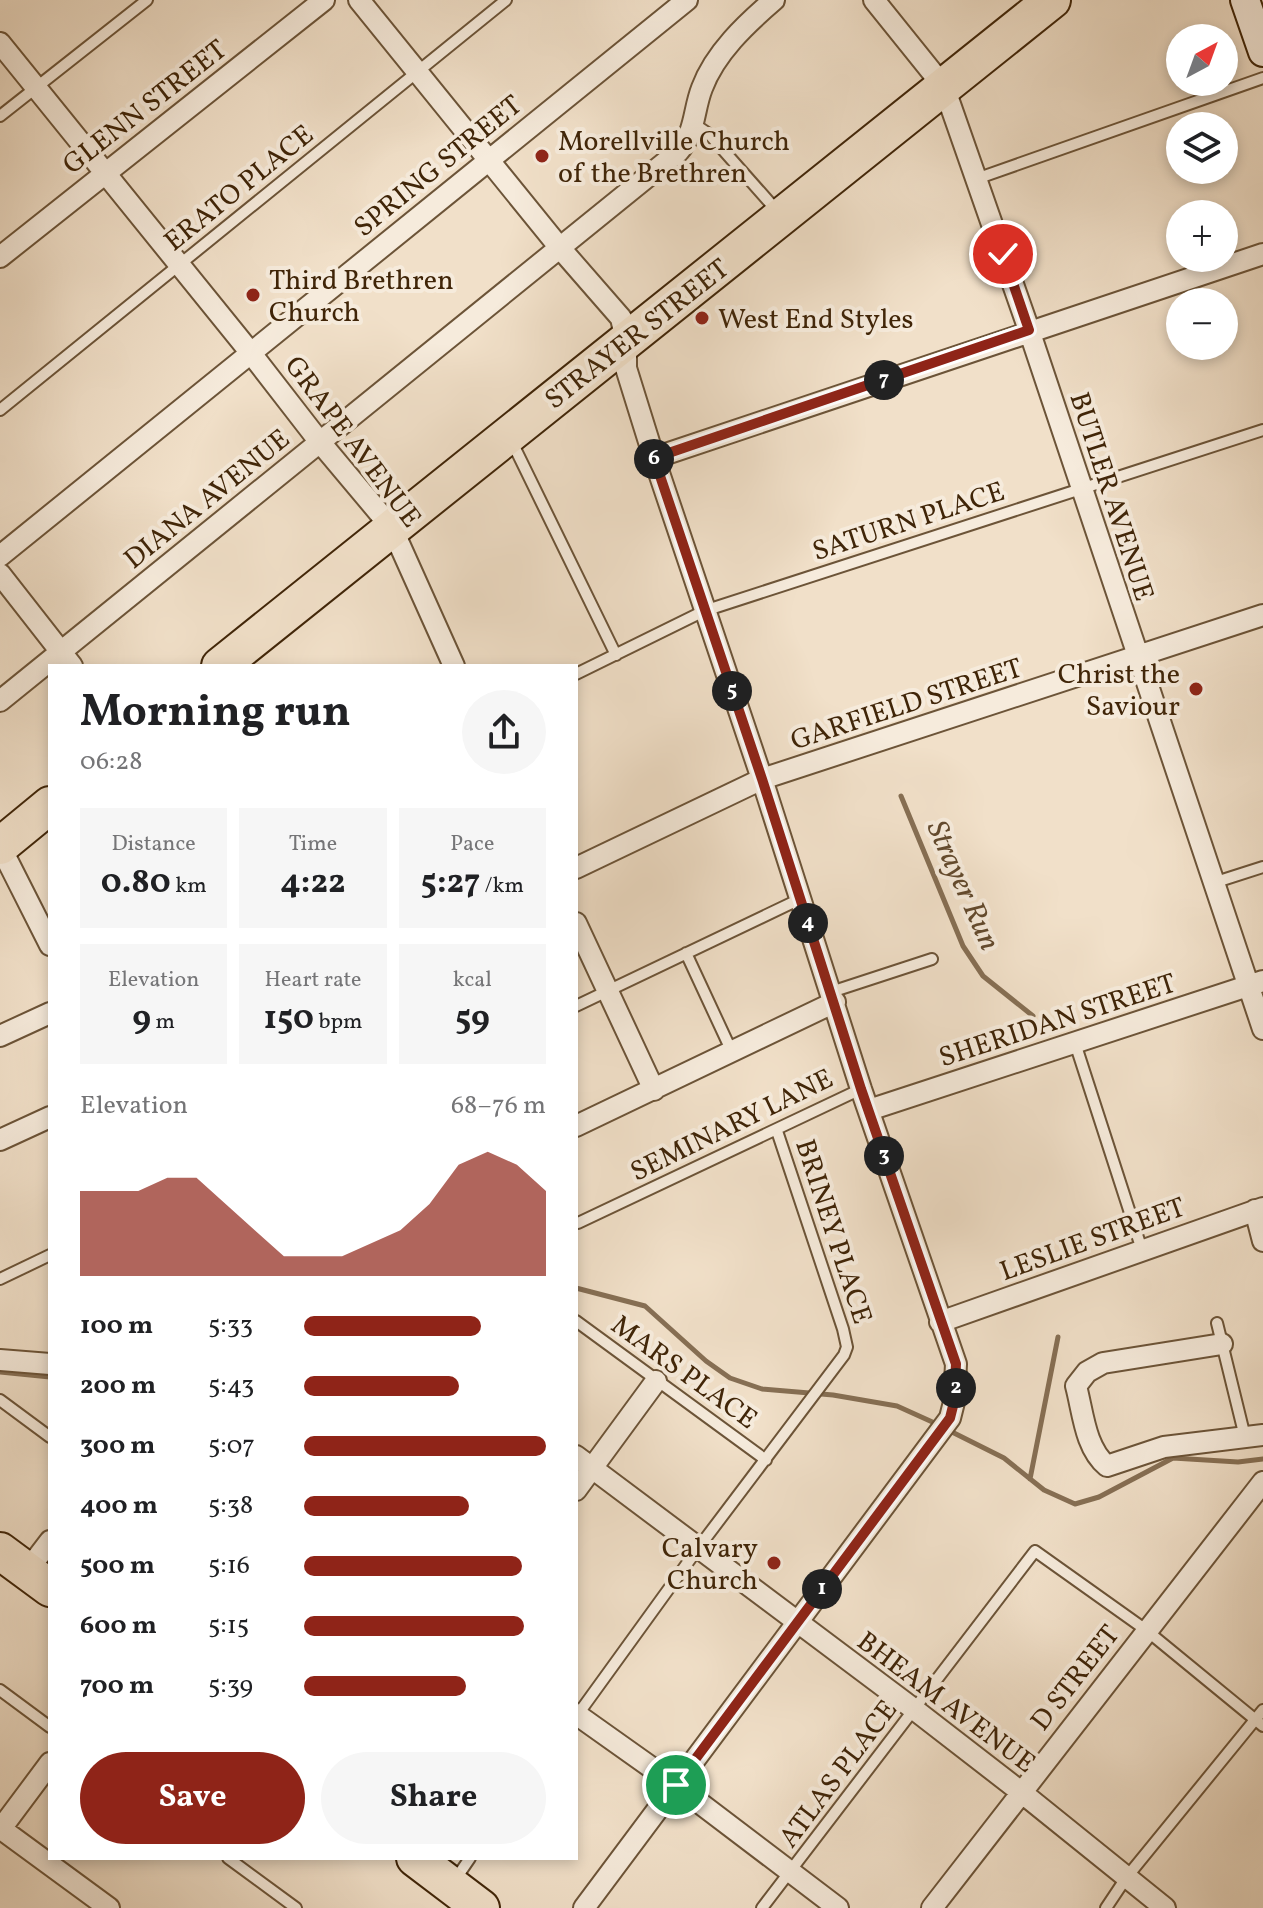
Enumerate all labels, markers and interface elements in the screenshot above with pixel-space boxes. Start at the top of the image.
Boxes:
north arrow [1166,24,1238,96]
map controls [1166,24,1238,360]
street label: GLENN STREET [55,31,236,185]
street label: SPRING STREET [346,87,531,247]
button: layers [1166,112,1238,184]
street label: ERATO PLACE [157,116,323,261]
place label: Morellville Church of the Brethren [558,123,790,194]
marker: Morellville Church of the Brethren [533,147,551,165]
button: + [1166,200,1238,272]
pin [969,220,1037,288]
icon: check [981,232,1025,276]
street label: STRAYER STREET [537,251,738,419]
place label: Third Brethren Church [269,262,454,333]
marker: Third Brethren Church [244,286,262,304]
button: − [1166,288,1238,360]
place label: West End Styles [718,301,914,340]
marker: West End Styles [693,309,711,327]
street label: GRAPE AVENUE [274,348,430,537]
pin: 7 [864,360,904,400]
text: 7 [879,364,889,395]
street label: BUTLER AVENUE [1059,387,1163,606]
street label: DIANA AVENUE [116,421,299,579]
pin: 6 [634,439,674,479]
text: 6 [648,443,660,474]
street label: SATURN PLACE [808,473,1010,572]
street label: GARFIELD STREET [786,650,1028,761]
place label: Christ the Saviour [1058,656,1180,727]
pin: 5 [712,671,752,711]
text: 5 [727,675,737,706]
marker: Christ the Saviour [1187,680,1205,698]
text: Morning run [80,683,351,744]
button: share [462,690,546,774]
text: 06:28 [80,744,142,780]
water label: Strayer Run [915,814,1009,958]
text: Distance [112,829,196,860]
text: Time [289,829,337,860]
text: Pace [450,829,494,860]
text: 0.80 [101,860,171,907]
text: 4:22 [280,860,346,907]
text: 5:27 [421,860,480,907]
text: km [171,871,207,902]
text: /km [480,871,524,902]
pin: 4 [788,903,828,943]
text: 4 [801,907,815,938]
text: Elevation [108,965,199,996]
text: Heart rate [264,965,362,996]
text: kcal [453,965,492,996]
street label: SHERIDAN STREET [934,965,1181,1078]
text: 9 [132,996,151,1043]
text: 150 [263,996,314,1043]
text: 59 [455,996,490,1043]
text: m [151,1007,175,1038]
text: bpm [314,1007,363,1038]
street label: SEMINARY LANE [624,1060,840,1192]
text: Elevation [80,1088,188,1124]
text: 68–76 m [451,1088,546,1124]
street label: BRINEY PLACE [784,1134,881,1329]
pin: 3 [864,1136,904,1176]
text: 3 [878,1140,890,1171]
street label: LESLIE STREET [995,1189,1191,1292]
street label: MARS PLACE [602,1307,765,1439]
text: 100 m [80,1308,153,1344]
text: 5:33 [208,1308,253,1344]
text: 200 m [80,1368,156,1404]
text: 5:43 [208,1368,254,1404]
pin: 2 [936,1368,976,1408]
text: 2 [950,1372,962,1403]
text: 300 m [80,1428,156,1464]
text: 5:07 [208,1428,255,1464]
text: 400 m [80,1488,158,1524]
text: 5:38 [208,1488,253,1524]
place label: Calvary Church [662,1530,758,1601]
text: 500 m [80,1548,155,1584]
text: 5:16 [208,1548,250,1584]
marker: Calvary Church [765,1554,783,1572]
pin: 1 [802,1569,842,1609]
text: 1 [818,1573,826,1604]
text: 600 m [80,1608,157,1644]
text: 5:15 [208,1608,249,1644]
street label: D STREET [1022,1617,1130,1740]
street label: BHEAM AVENUE [848,1623,1043,1783]
text: 700 m [80,1668,154,1704]
text: 5:39 [208,1668,253,1704]
street label: ATLAS PLACE [770,1692,908,1857]
pin [642,1751,710,1819]
button: Save [80,1752,305,1844]
button: Share [321,1752,546,1844]
icon: arrive [654,1763,698,1807]

